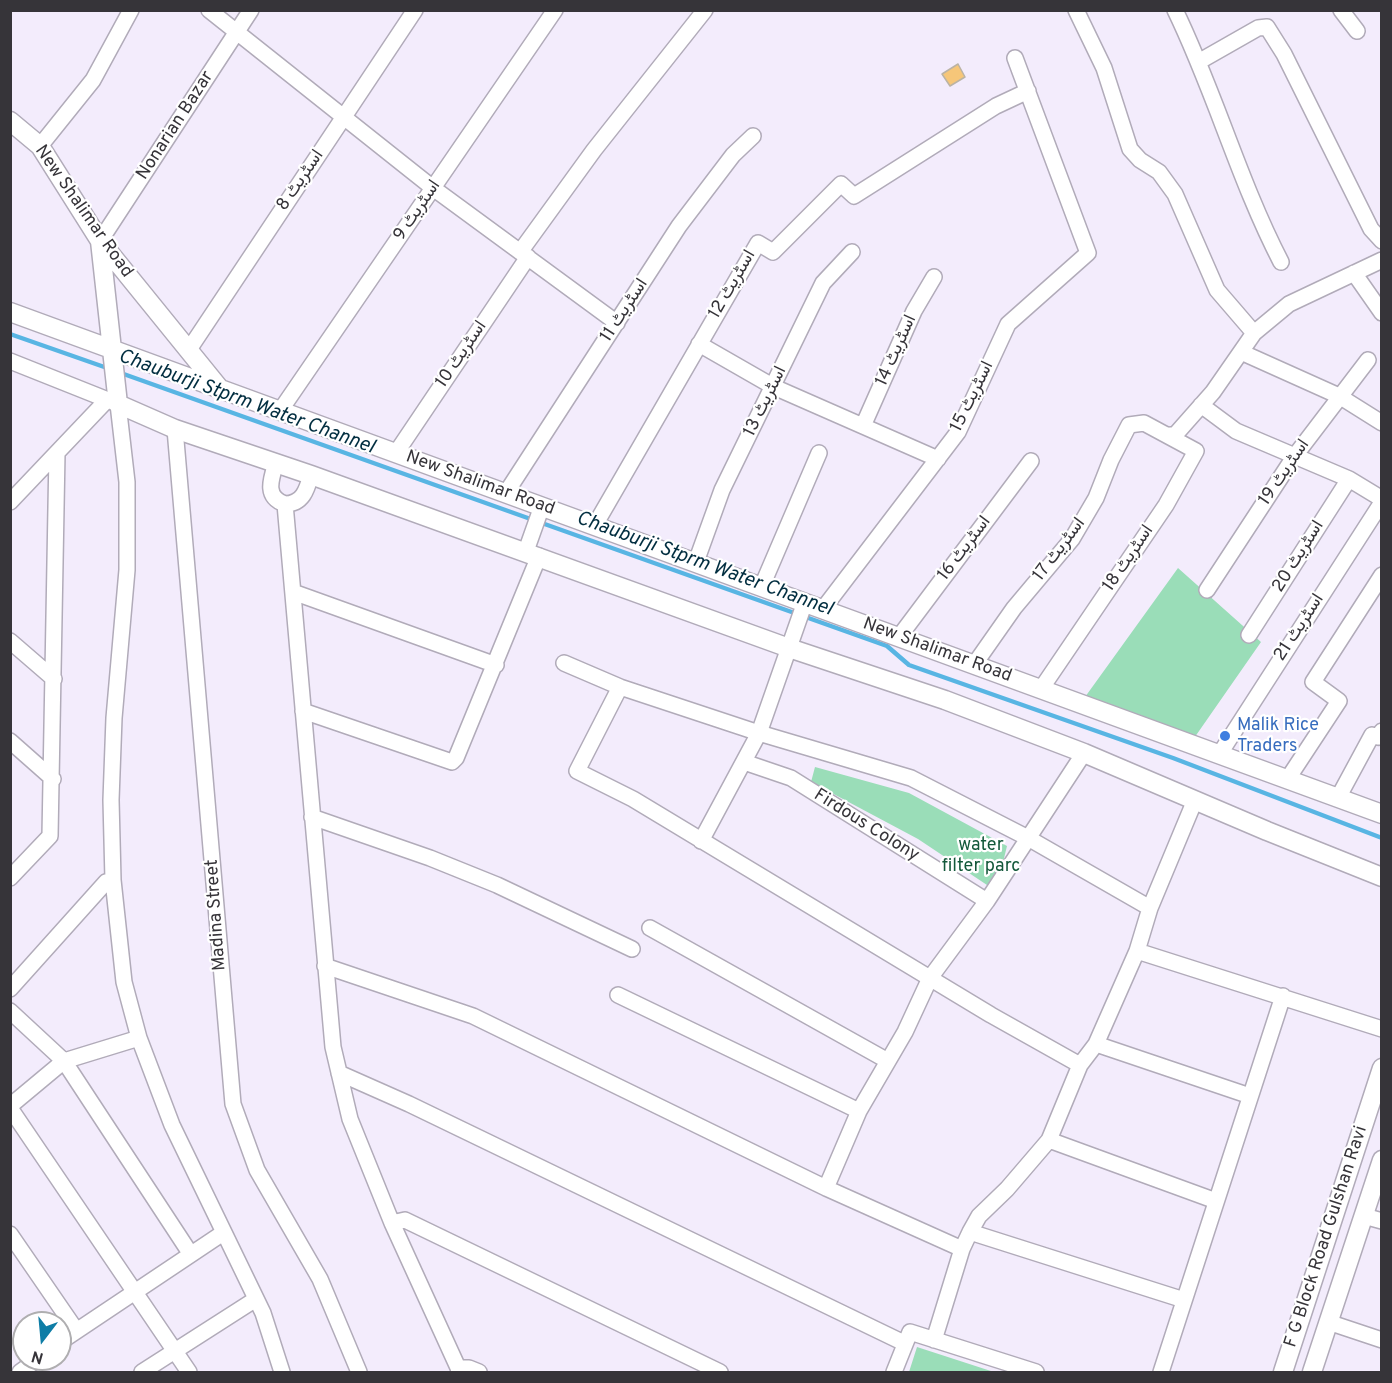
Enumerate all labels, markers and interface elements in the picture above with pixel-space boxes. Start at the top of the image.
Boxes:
street label: Nonarian Bazar [133,68,219,184]
street label: New Shalimar Road [29,141,137,283]
street label: اسٹریٹ 8 [273,146,329,216]
street label: اسٹریٹ 9 [390,176,446,246]
street label: اسٹریٹ 12 [705,247,761,323]
street label: اسٹریٹ 11 [597,275,653,347]
street label: اسٹریٹ 14 [872,312,922,390]
street label: اسٹریٹ 10 [432,317,492,393]
water label: Chauburji Stprm Water Channel [115,345,377,461]
street label: اسٹریٹ 15 [947,358,999,436]
street label: اسٹریٹ 13 [740,363,792,441]
street label: اسٹریٹ 19 [1255,436,1315,510]
street label: New Shalimar Road [402,447,558,521]
water label: Chauburji Stprm Water Channel [573,507,835,623]
street label: اسٹریٹ 16 [934,512,996,586]
street label: اسٹریٹ 17 [1029,514,1091,586]
street label: اسٹریٹ 20 [1269,517,1329,597]
street label: اسٹریٹ 18 [1099,522,1159,596]
street label: اسٹریٹ 21 [1270,590,1330,666]
street label: New Shalimar Road [859,614,1015,688]
place label: Malik Rice Traders [1237,715,1319,758]
marker: Malik Rice Traders [1218,729,1232,743]
street label: Firdous Colony [809,785,923,867]
park label: water filter parc [942,835,1020,878]
street label: Madina Street [202,858,232,972]
street label: F G Block Road Gulshan Ravi [1281,1124,1373,1350]
north arrow [12,1311,72,1371]
text: N [29,1345,46,1368]

